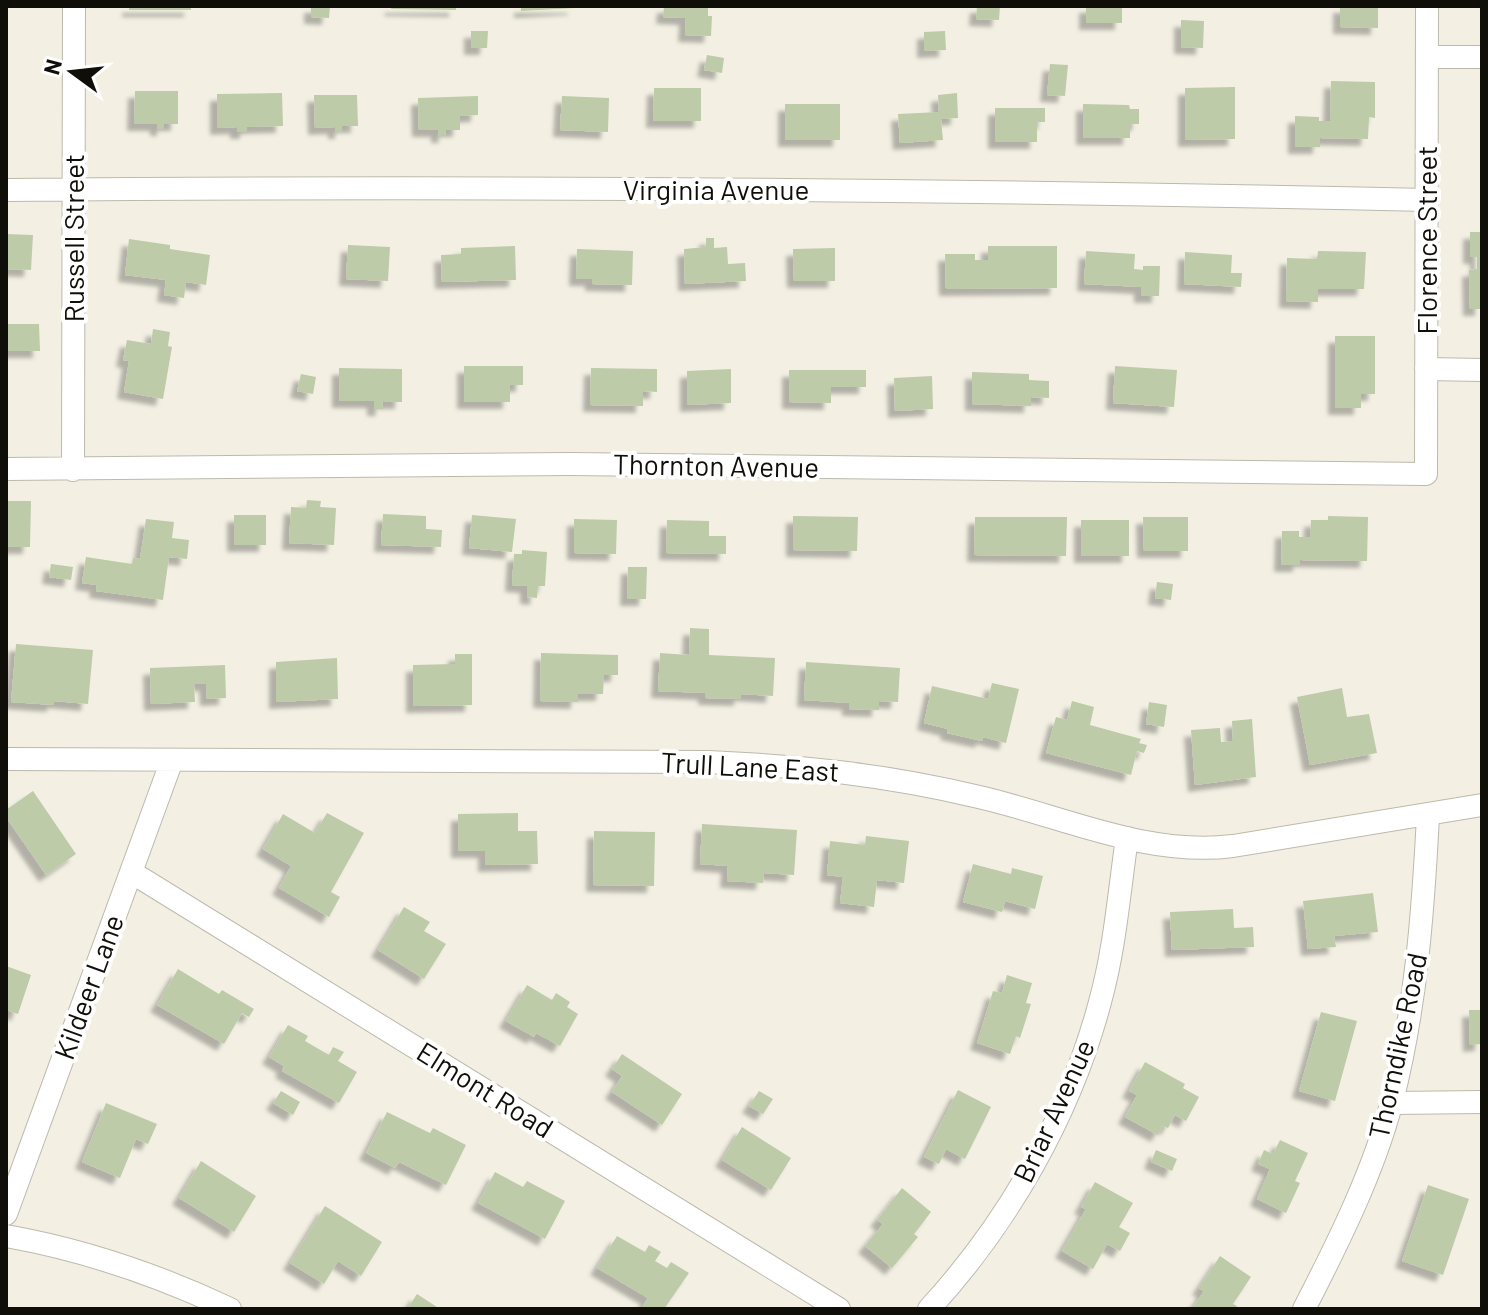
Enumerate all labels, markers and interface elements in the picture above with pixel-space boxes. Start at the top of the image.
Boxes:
north arrow [32,32,112,112]
text: N [37,56,66,77]
street label: Florence Street [1409,146,1443,334]
street label: Russell Street [56,154,90,322]
street label: Virginia Avenue [623,172,809,206]
street label: Thornton Avenue [613,446,819,484]
street label: Trull Lane East [660,744,840,788]
street label: Kildeer Lane [46,910,130,1064]
street label: Thorndike Road [1361,950,1433,1142]
street label: Elmont Road [411,1034,560,1144]
street label: Briar Avenue [1005,1034,1101,1188]

